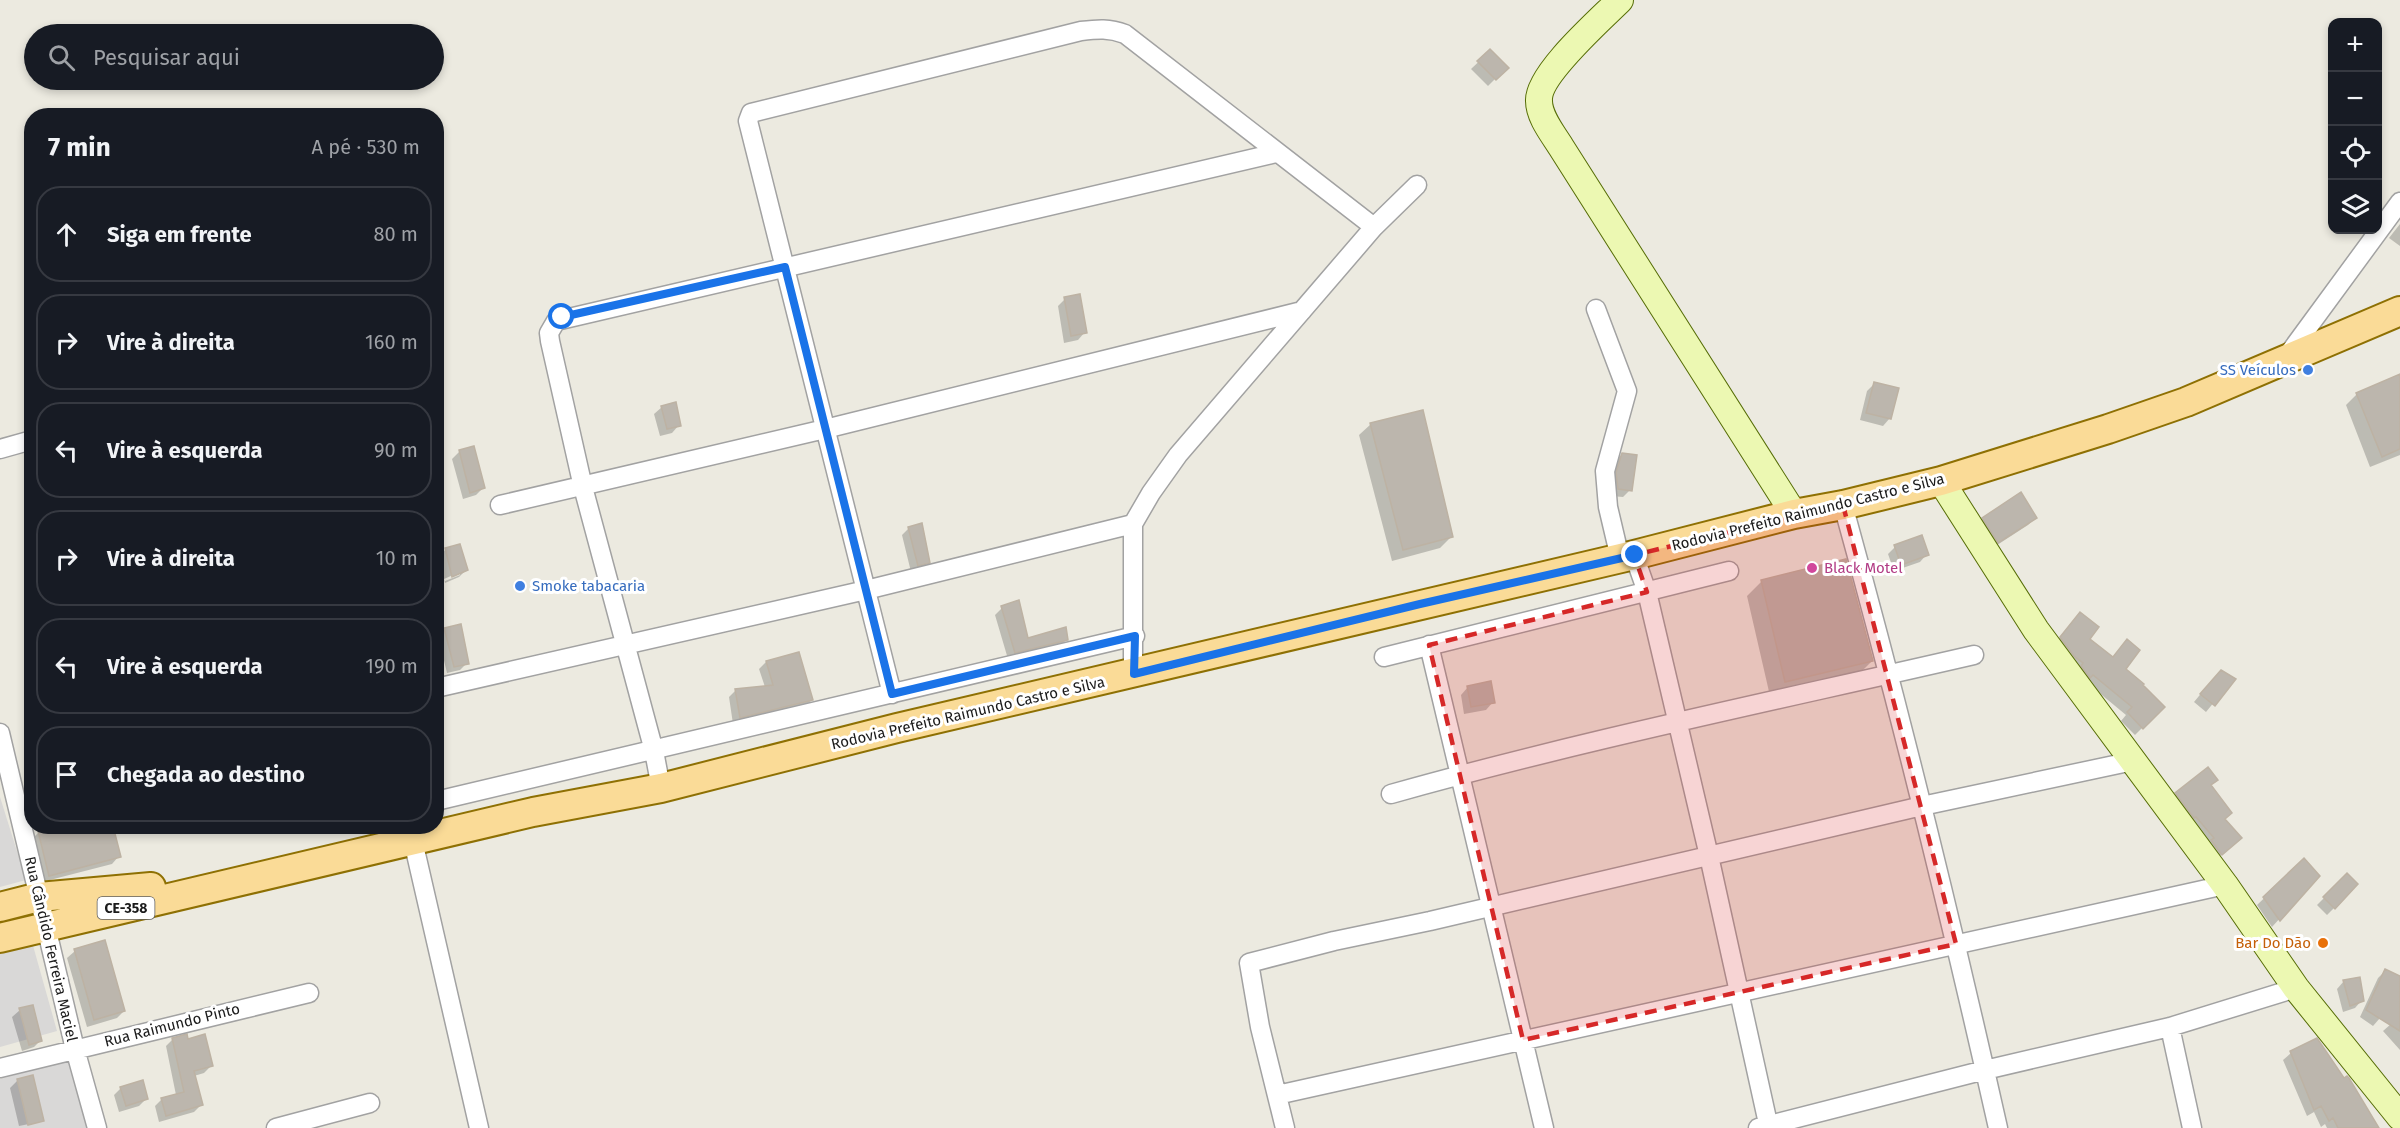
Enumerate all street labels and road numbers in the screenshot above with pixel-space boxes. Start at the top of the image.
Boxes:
street label: Rodovia Prefeito Raimundo Castro e Silva [1670,469,1946,555]
street label: Rodovia Prefeito Raimundo Castro e Silva [829,673,1107,753]
street label: Rua Cândido Ferreira Maciel [21,855,81,1044]
road number: CE-358 [98,897,154,919]
street label: Rua Raimundo Pinto [102,999,242,1051]

